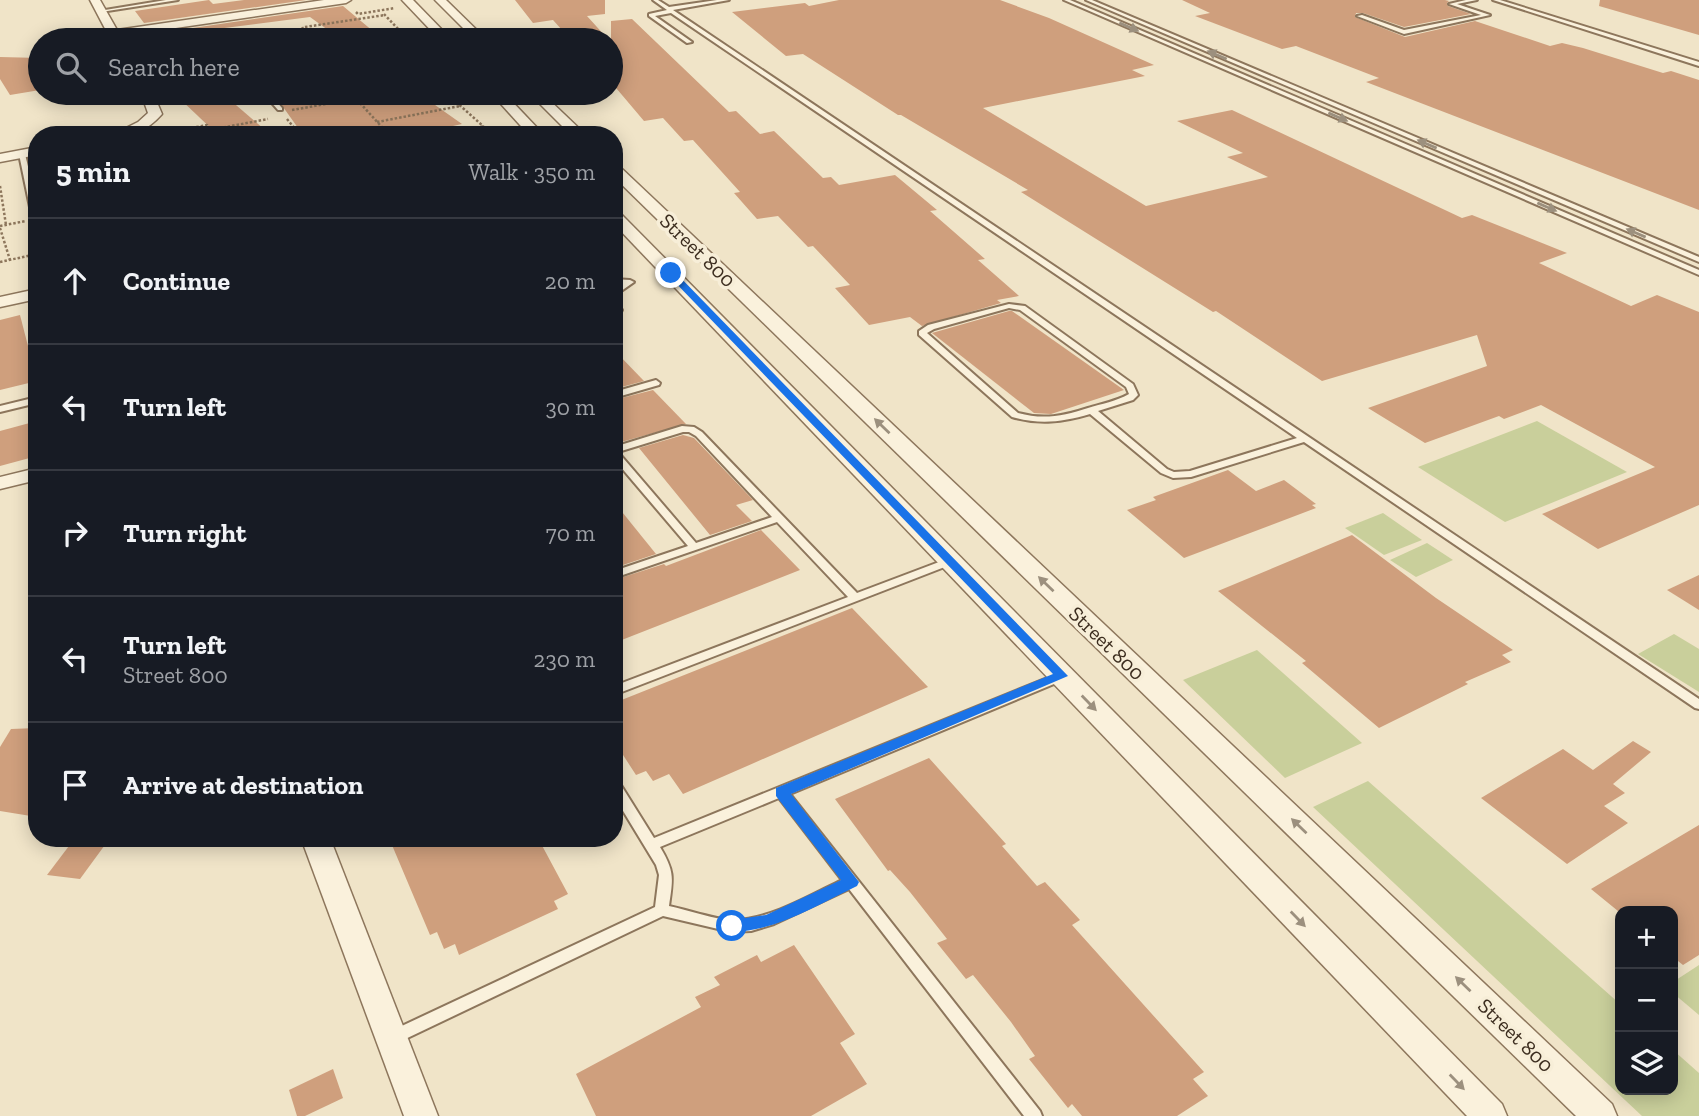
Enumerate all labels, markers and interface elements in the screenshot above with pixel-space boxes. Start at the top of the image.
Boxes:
one-way arrow [1118,22,1139,33]
search box [28,28,623,105]
icon: search [52,48,90,86]
one-way arrow [1207,49,1228,60]
text: Search here [108,51,240,83]
one-way arrow [1327,112,1348,123]
one-way arrow [1417,138,1437,150]
text: 5 min [56,154,130,190]
text: Walk · 350 m [469,158,595,186]
one-way arrow [1536,202,1557,213]
street label: Street 800 [655,208,741,292]
one-way arrow [1626,227,1646,239]
route end [655,257,686,288]
icon: ahead [56,262,94,300]
text: Continue [123,265,230,297]
text: 20 m [545,267,595,295]
icon: left [56,388,94,426]
text: Turn left [123,391,226,423]
text: 30 m [545,393,595,421]
one-way arrow [874,419,891,435]
icon: right [56,514,94,552]
text: Turn right [123,517,246,549]
text: 70 m [546,519,595,547]
one-way arrow [1038,576,1055,592]
street label: Street 800 [1064,601,1150,685]
text: Turn left [123,629,226,661]
icon: left [56,640,94,678]
text: 230 m [534,645,595,673]
text: Street 800 [123,661,228,689]
one-way arrow [1080,694,1096,711]
icon: arrive [56,766,94,804]
text: Arrive at destination [123,769,363,801]
one-way arrow [1290,818,1307,835]
map controls [1615,906,1678,1095]
button: + [1615,906,1678,969]
route start [716,910,747,941]
one-way arrow [1290,910,1306,927]
button: − [1615,969,1678,1032]
one-way arrow [1455,976,1472,992]
street label: Street 800 [1473,993,1559,1077]
button: layers [1615,1032,1678,1095]
one-way arrow [1449,1074,1465,1090]

